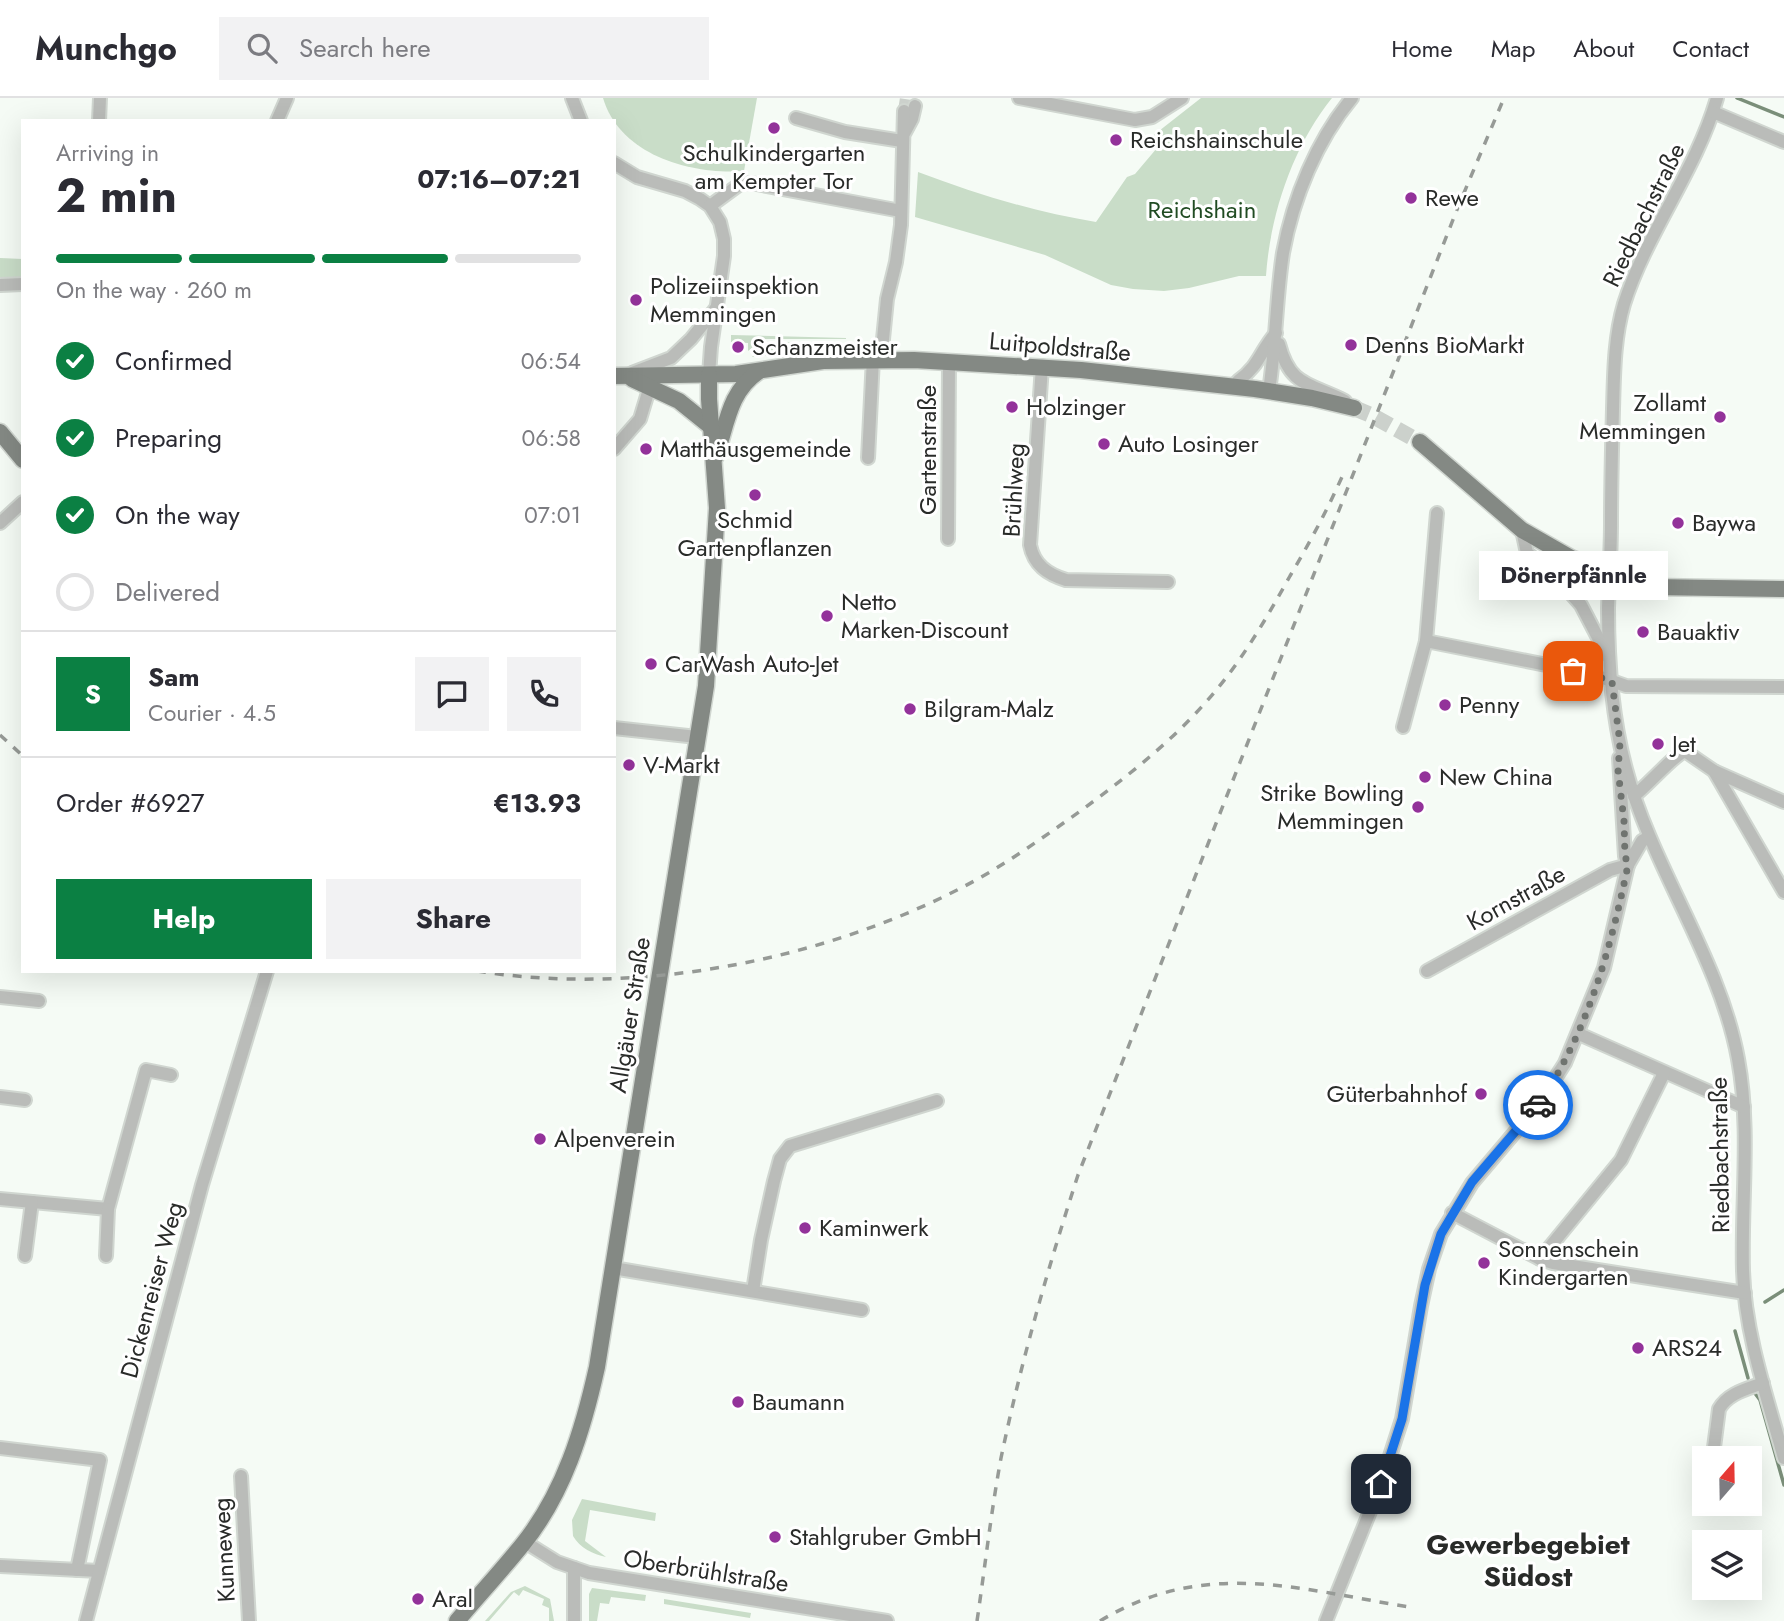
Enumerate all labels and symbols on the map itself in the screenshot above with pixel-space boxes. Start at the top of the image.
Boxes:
marker: Schulkindergarten am Kempter Tor [766,120,782,136]
place label: Reichshainschule [1130,122,1303,157]
marker: Reichshainschule [1108,132,1124,148]
place label: Schulkindergarten am Kempter Tor [683,135,865,198]
street label: Riedbachstraße [1594,137,1694,293]
place label: Rewe [1425,180,1479,215]
marker: Rewe [1403,190,1419,206]
park label: Reichshain [1148,192,1256,227]
place label: Polizeiinspektion Memmingen [650,268,819,331]
marker: Polizeiinspektion Memmingen [628,292,644,308]
street label: Luitpoldstraße [988,323,1132,370]
place label: Denns BioMarkt [1365,327,1524,362]
place label: Schanzmeister [752,329,899,364]
marker: Denns BioMarkt [1343,337,1359,353]
marker: Schanzmeister [730,339,746,355]
street label: Gartenstraße [910,385,945,515]
place label: Zollamt Memmingen [1579,385,1706,448]
place label: Holzinger [1026,389,1127,424]
marker: Holzinger [1004,399,1020,415]
marker: Zollamt Memmingen [1712,409,1728,425]
place label: Auto Losinger [1118,426,1259,461]
place label: Matthäusgemeinde [660,431,851,466]
marker: Auto Losinger [1096,436,1112,452]
marker: Matthäusgemeinde [638,441,654,457]
street label: Brühlweg [994,442,1033,538]
marker: Schmid Gartenpflanzen [747,487,763,503]
place label: Schmid Gartenpflanzen [678,502,832,565]
place label: Baywa [1692,505,1756,540]
marker: Baywa [1670,515,1686,531]
callout: Dönerpfännle [1478,552,1668,601]
place label: Netto Marken-Discount [841,584,1008,647]
marker: Netto Marken-Discount [819,608,835,624]
place label: Bauaktiv [1657,614,1740,649]
marker: Bauaktiv [1635,624,1651,640]
pin [1543,641,1603,701]
place label: CarWash Auto-Jet [665,646,839,681]
marker: CarWash Auto-Jet [643,656,659,672]
place label: Penny [1459,687,1520,722]
place label: Bilgram-Malz [924,691,1054,726]
marker: Penny [1437,697,1453,713]
marker: Bilgram-Malz [902,701,918,717]
place label: Jet [1669,726,1696,761]
marker: Jet [1650,736,1666,752]
place label: V-Markt [643,747,720,782]
marker: V-Markt [621,757,637,773]
place label: New China [1439,759,1553,794]
marker: New China [1417,769,1433,785]
place label: Strike Bowling Memmingen [1260,775,1404,838]
marker: Strike Bowling Memmingen [1410,799,1426,815]
street label: Kornstraße [1460,856,1571,939]
street label: Allgäuer Straße [600,935,659,1095]
courier [1503,1070,1573,1140]
place label: Güterbahnhof [1326,1076,1468,1111]
street label: Riedbachstraße [1701,1077,1738,1233]
marker: Güterbahnhof [1473,1086,1489,1102]
place label: Alpenverein [554,1121,676,1156]
marker: Alpenverein [532,1131,548,1147]
street label: Dickenreiser Weg [111,1198,192,1382]
place label: Kaminwerk [819,1210,929,1245]
marker: Kaminwerk [797,1220,813,1236]
place label: Sonnenschein Kindergarten [1498,1231,1639,1294]
marker: Sonnenschein Kindergarten [1476,1255,1492,1271]
place label: ARS24 [1652,1330,1722,1365]
marker: ARS24 [1630,1340,1646,1356]
place label: Baumann [752,1384,845,1419]
marker: Baumann [730,1394,746,1410]
north arrow [1692,1446,1762,1516]
pin [1351,1454,1411,1514]
street label: Kunneweg [203,1497,244,1603]
place label: Stahlgruber GmbH [789,1519,982,1554]
district label: Gewerbegebiet Südost [1426,1524,1630,1597]
marker: Stahlgruber GmbH [767,1529,783,1545]
street label: Oberbrühlstraße [621,1540,791,1601]
place label: Aral [432,1581,473,1616]
marker: Aral [410,1591,426,1607]

